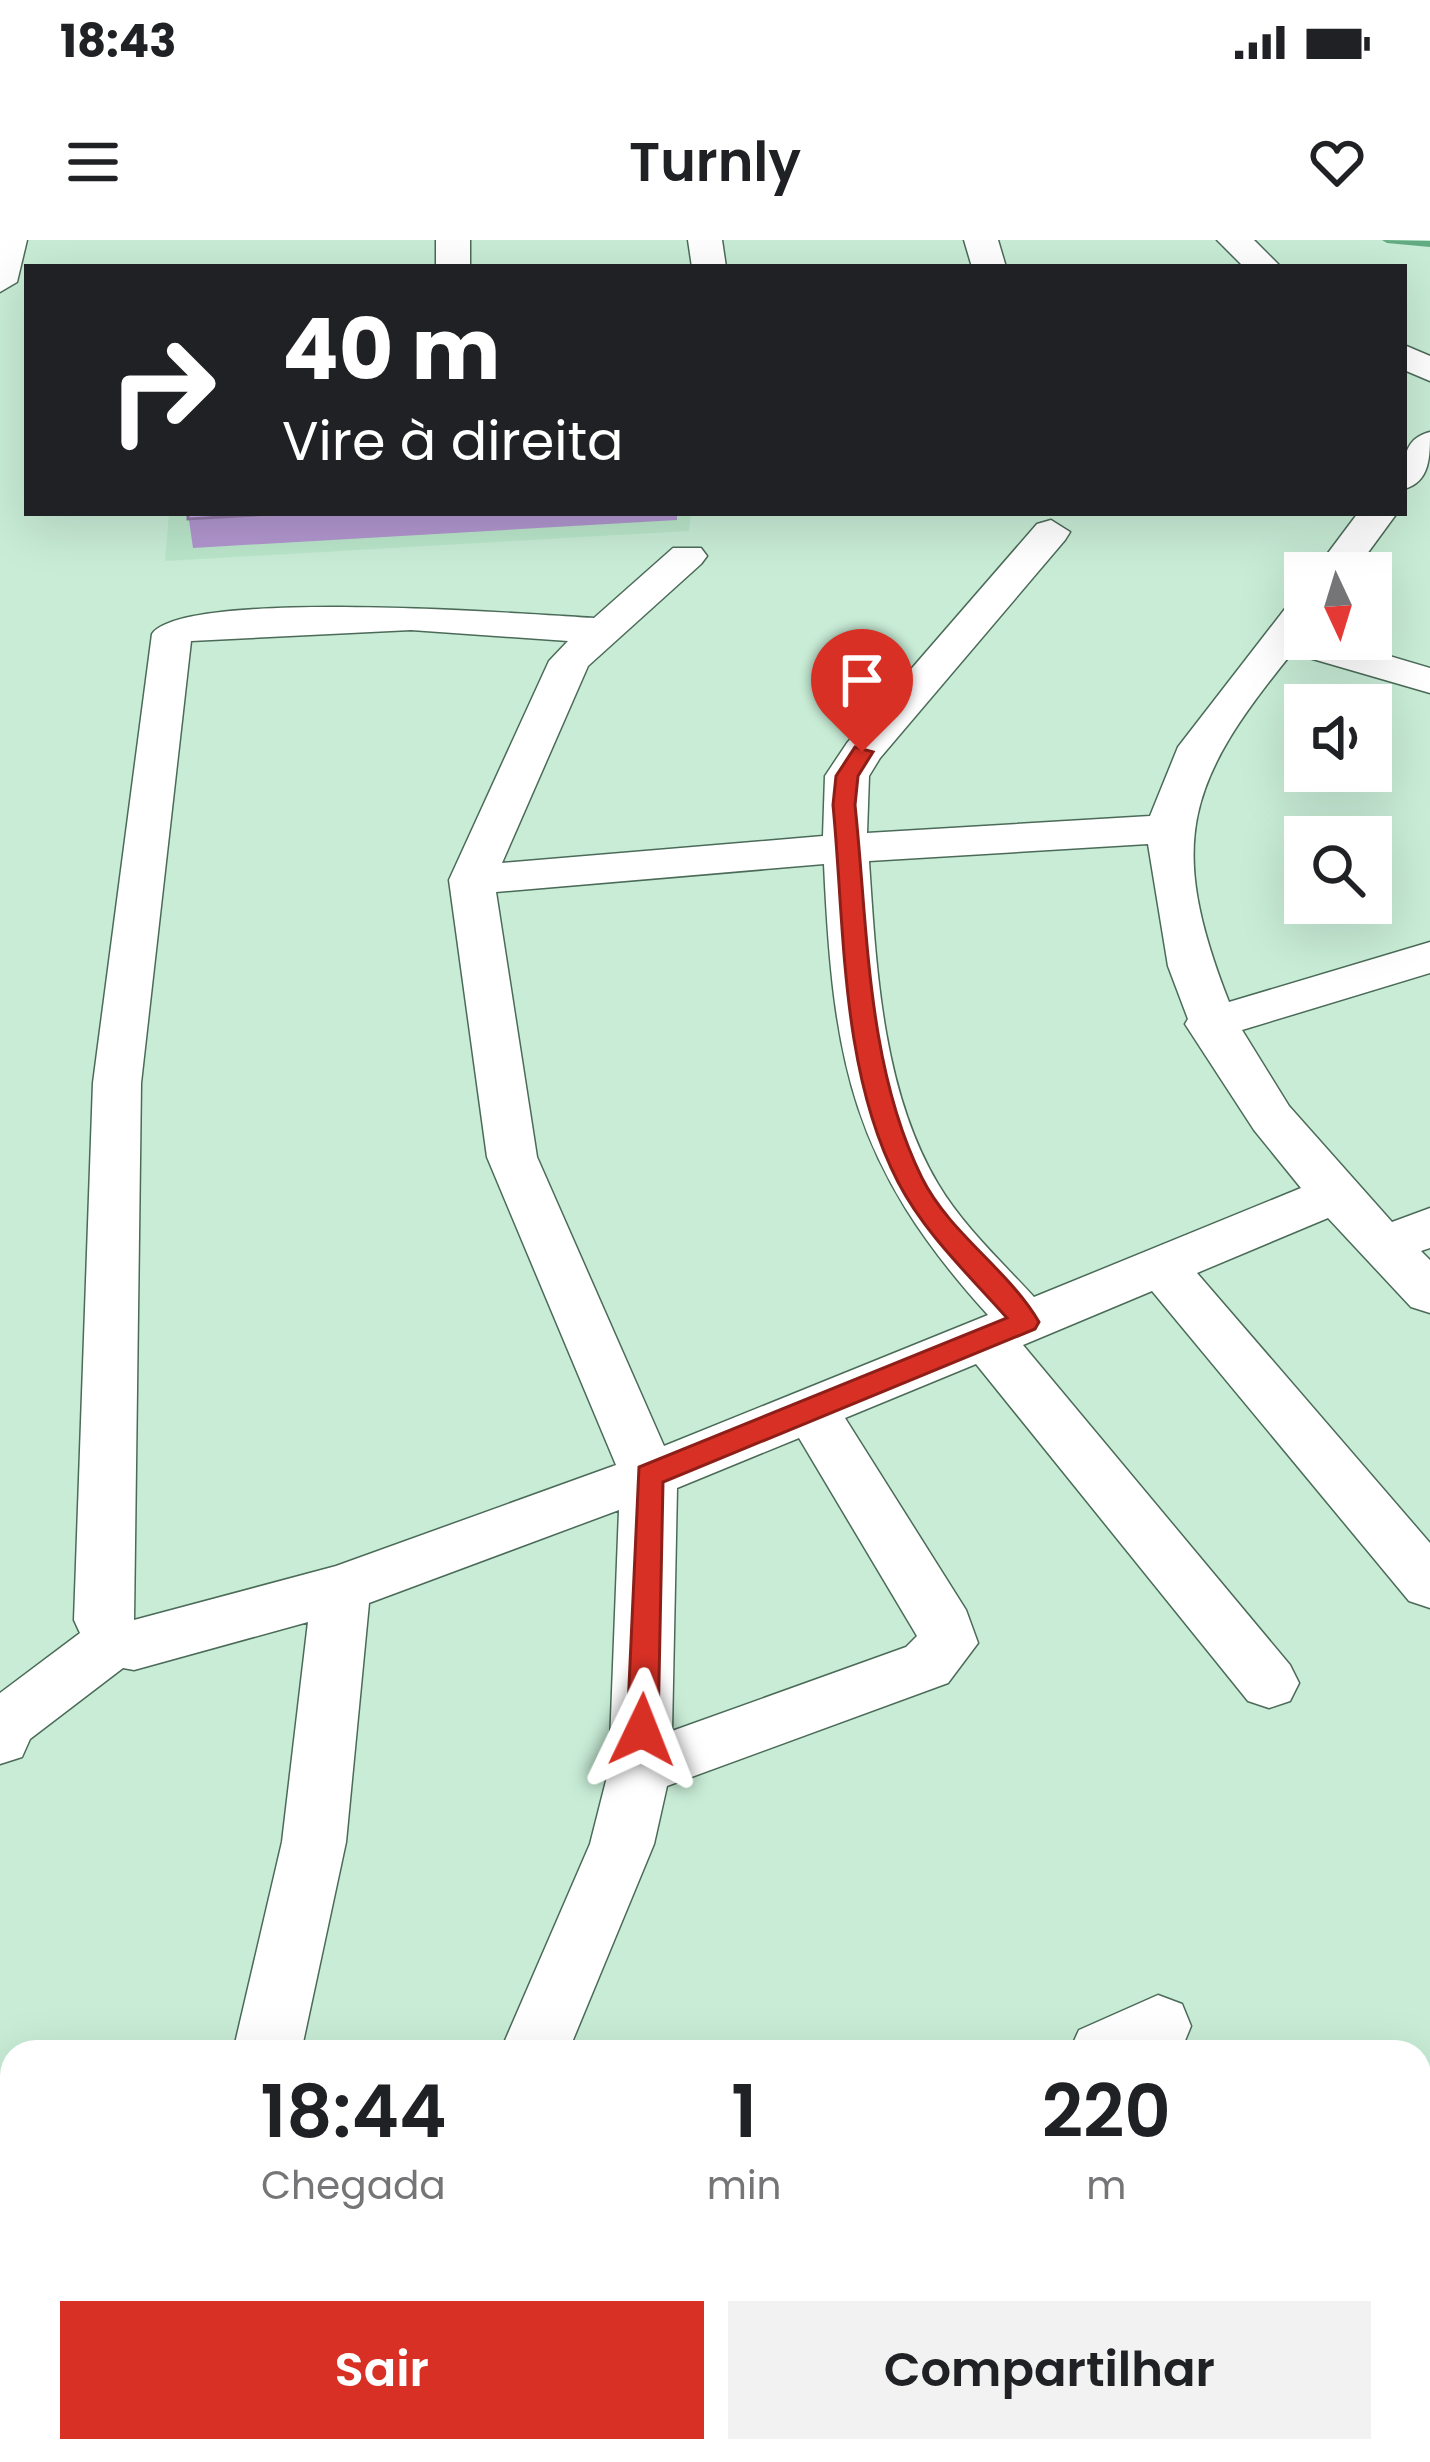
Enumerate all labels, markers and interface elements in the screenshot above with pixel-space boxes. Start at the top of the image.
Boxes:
text: 18:43 [60,10,177,73]
text: Turnly [629,124,801,200]
icon: menu [60,129,126,195]
icon: heart [1304,129,1370,195]
text: 40 m [282,291,500,408]
icon: right [84,312,240,468]
text: Vire à direita [282,403,624,479]
north arrow [1284,552,1392,660]
map controls [1284,552,1392,924]
pin [811,629,913,752]
icon: arrive [829,647,895,713]
button: sound [1284,684,1392,792]
button: search [1284,816,1392,924]
position arrow [579,1667,705,1793]
text: 18:44 [260,2061,447,2162]
text: 1 [731,2061,757,2162]
text: 220 [1042,2061,1171,2162]
text: Chegada [261,2158,446,2213]
text: min [707,2158,782,2213]
text: m [1086,2158,1126,2213]
button: Sair [60,2301,704,2439]
button: Compartilhar [728,2301,1371,2439]

